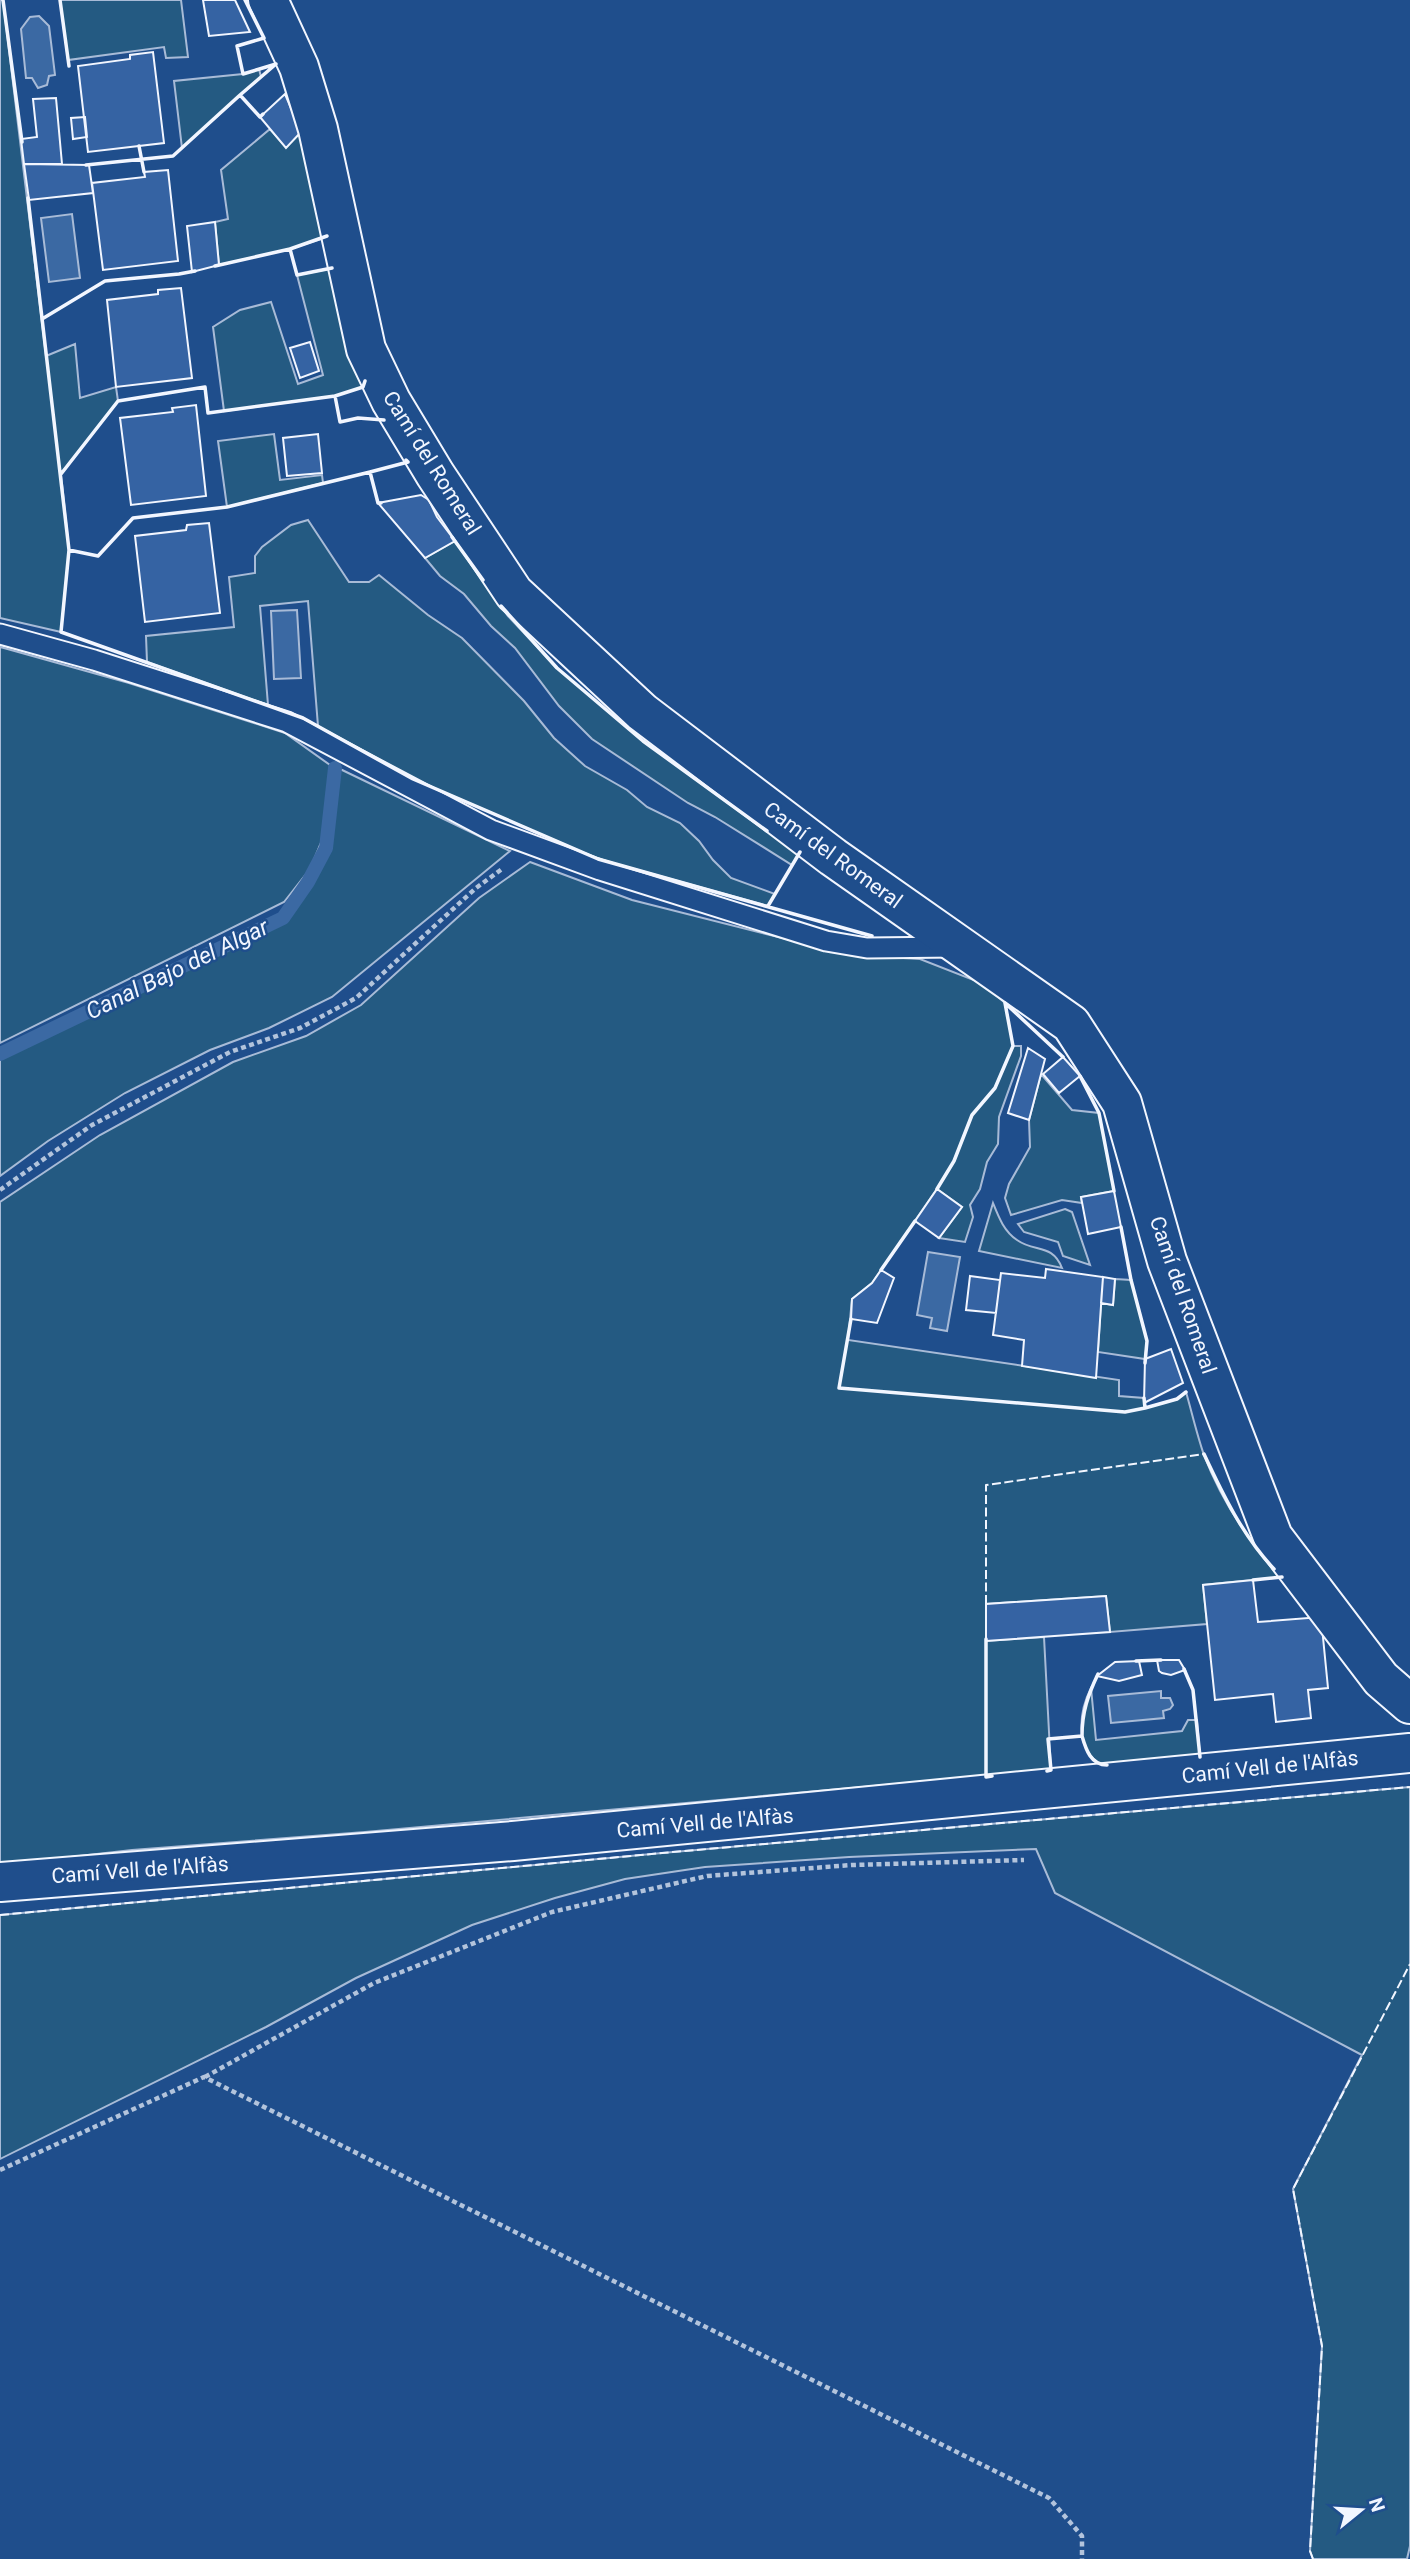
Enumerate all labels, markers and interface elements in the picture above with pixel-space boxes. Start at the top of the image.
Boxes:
street label: Camí del Romeral [378,387,486,539]
street label: Camí del Romeral [759,797,907,913]
water label: Canal Bajo del Algar [82,913,274,1025]
street label: Camí del Romeral [1145,1213,1221,1377]
street label: Camí Vell de l'Alfàs [1180,1746,1360,1788]
street label: Camí Vell de l'Alfàs [616,1803,794,1843]
street label: Camí Vell de l'Alfàs [51,1852,229,1888]
north arrow [1326,2475,1396,2545]
text: N [1364,2495,1390,2515]

